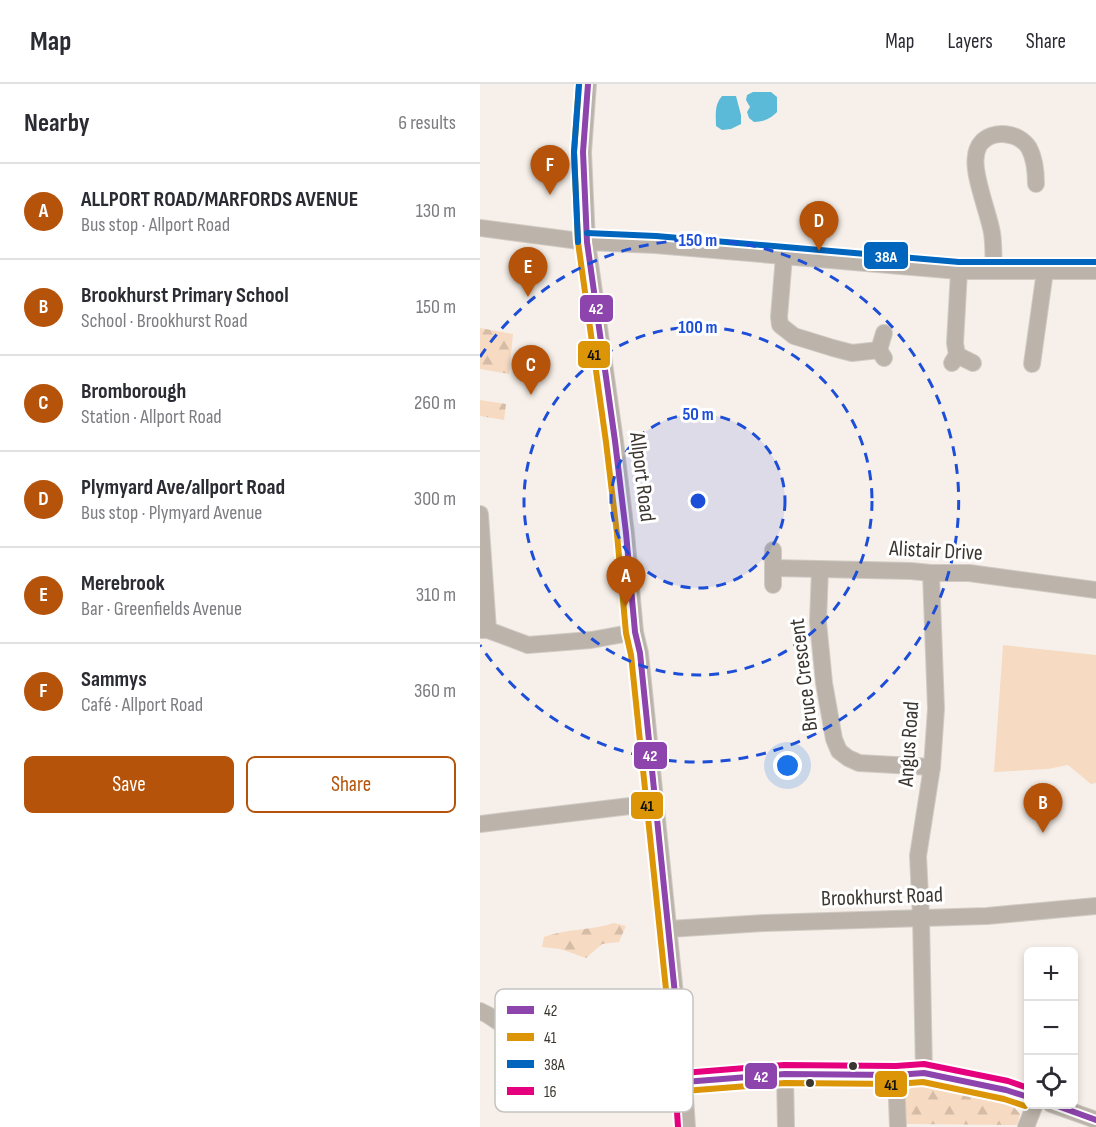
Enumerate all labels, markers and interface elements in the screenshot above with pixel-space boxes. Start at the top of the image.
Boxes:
text: Map [30,25,71,58]
text: Map [885,29,914,54]
text: Layers [947,29,993,54]
text: Share [1026,29,1066,54]
text: Nearby [24,108,90,139]
text: 6 results [398,111,456,135]
pin: F [530,146,570,195]
text: ALLPORT ROAD/MARFORDS AVENUE [81,186,358,213]
text: A [39,199,48,223]
text: 130 m [416,199,456,223]
pin: D [800,202,838,251]
text: Bus stop · Allport Road [81,213,230,237]
text: 150 m [679,230,717,251]
line badge: 38A [863,241,909,270]
pin: E [508,248,548,297]
text: 38A [875,248,898,267]
text: Brookhurst Primary School [81,282,289,309]
line badge: 42 [579,294,614,323]
text: B [39,295,48,319]
text: 150 m [416,295,456,319]
text: 42 [589,300,603,319]
text: School · Brookhurst Road [81,309,247,333]
text: 100 m [679,317,718,338]
line badge: 41 [577,340,611,369]
pin: C [512,346,550,395]
text: 41 [587,346,602,365]
text: Bromborough [81,378,186,405]
text: C [38,391,49,415]
text: 260 m [414,391,456,415]
text: 50 m [682,404,714,425]
text: Station · Allport Road [81,405,222,429]
street label: Allport Road [623,430,661,523]
text: Plymyard Ave/allport Road [81,474,285,501]
text: D [38,487,49,511]
text: 300 m [414,487,456,511]
centre of rings [688,491,708,511]
text: Bus stop · Plymyard Avenue [81,501,262,525]
street label: Alistair Drive [888,535,983,567]
pin: A [606,556,646,606]
text: Merebrook [81,570,165,597]
text: E [39,583,48,607]
text: 310 m [416,583,456,607]
text: Bar · Greenfields Avenue [81,597,242,621]
street label: Bruce Crescent [784,617,824,733]
text: Sammys [81,666,147,693]
text: F [39,679,48,703]
text: 360 m [414,679,456,703]
text: Café · Allport Road [81,693,203,717]
street label: Angus Road [892,701,925,788]
line badge: 42 [633,741,668,770]
text: 42 [643,747,657,766]
your location [773,751,802,780]
button: Save [24,756,234,813]
button: Share [246,756,456,813]
pin: B [1024,784,1062,833]
line badge: 41 [630,791,664,820]
text: 41 [640,797,655,816]
street label: Brookhurst Road [821,881,943,913]
map controls [1024,947,1078,1109]
button: + [1024,947,1078,1001]
legend [495,989,693,1112]
button: − [1024,1001,1078,1055]
text: 42 [544,1002,557,1021]
text: 41 [544,1029,557,1048]
button: locate [1024,1055,1078,1109]
text: 38A [544,1056,565,1075]
unlabelled marker [847,1060,859,1072]
line badge: 42 [744,1062,778,1090]
text: 42 [754,1068,768,1087]
line badge: 41 [874,1070,908,1098]
text: 41 [884,1076,899,1095]
unlabelled marker [804,1077,816,1089]
text: 16 [544,1083,557,1102]

